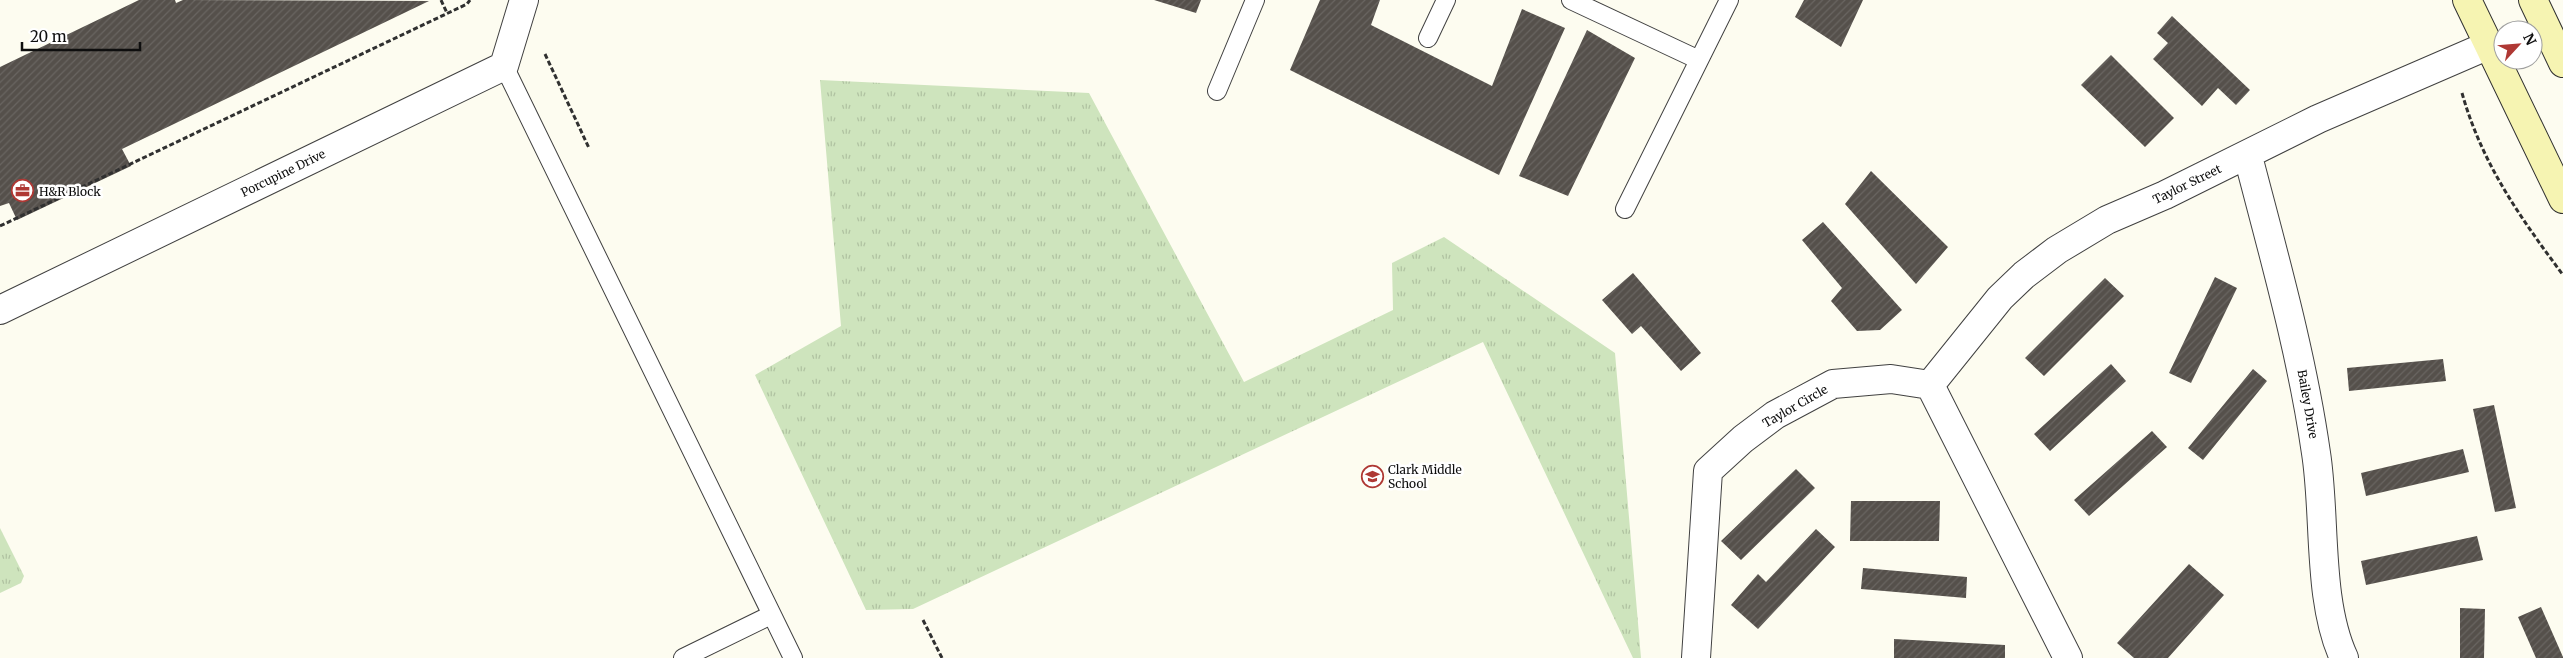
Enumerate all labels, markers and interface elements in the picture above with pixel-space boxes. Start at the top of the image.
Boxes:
scale bar [22,20,140,52]
north arrow [2493,20,2543,70]
text: 20 m [30,27,67,46]
text: N [2519,30,2540,48]
street label: Porcupine Drive [238,146,328,200]
street label: Taylor Street [2150,161,2224,207]
office icon: H&R Block [11,179,35,203]
place label: H&R Block [39,184,101,199]
street label: Bailey Drive [2295,368,2321,440]
street label: Taylor Circle [1760,381,1830,431]
place label: Clark Middle School [1388,462,1462,491]
school or university icon: Clark Middle School [1360,464,1384,488]

